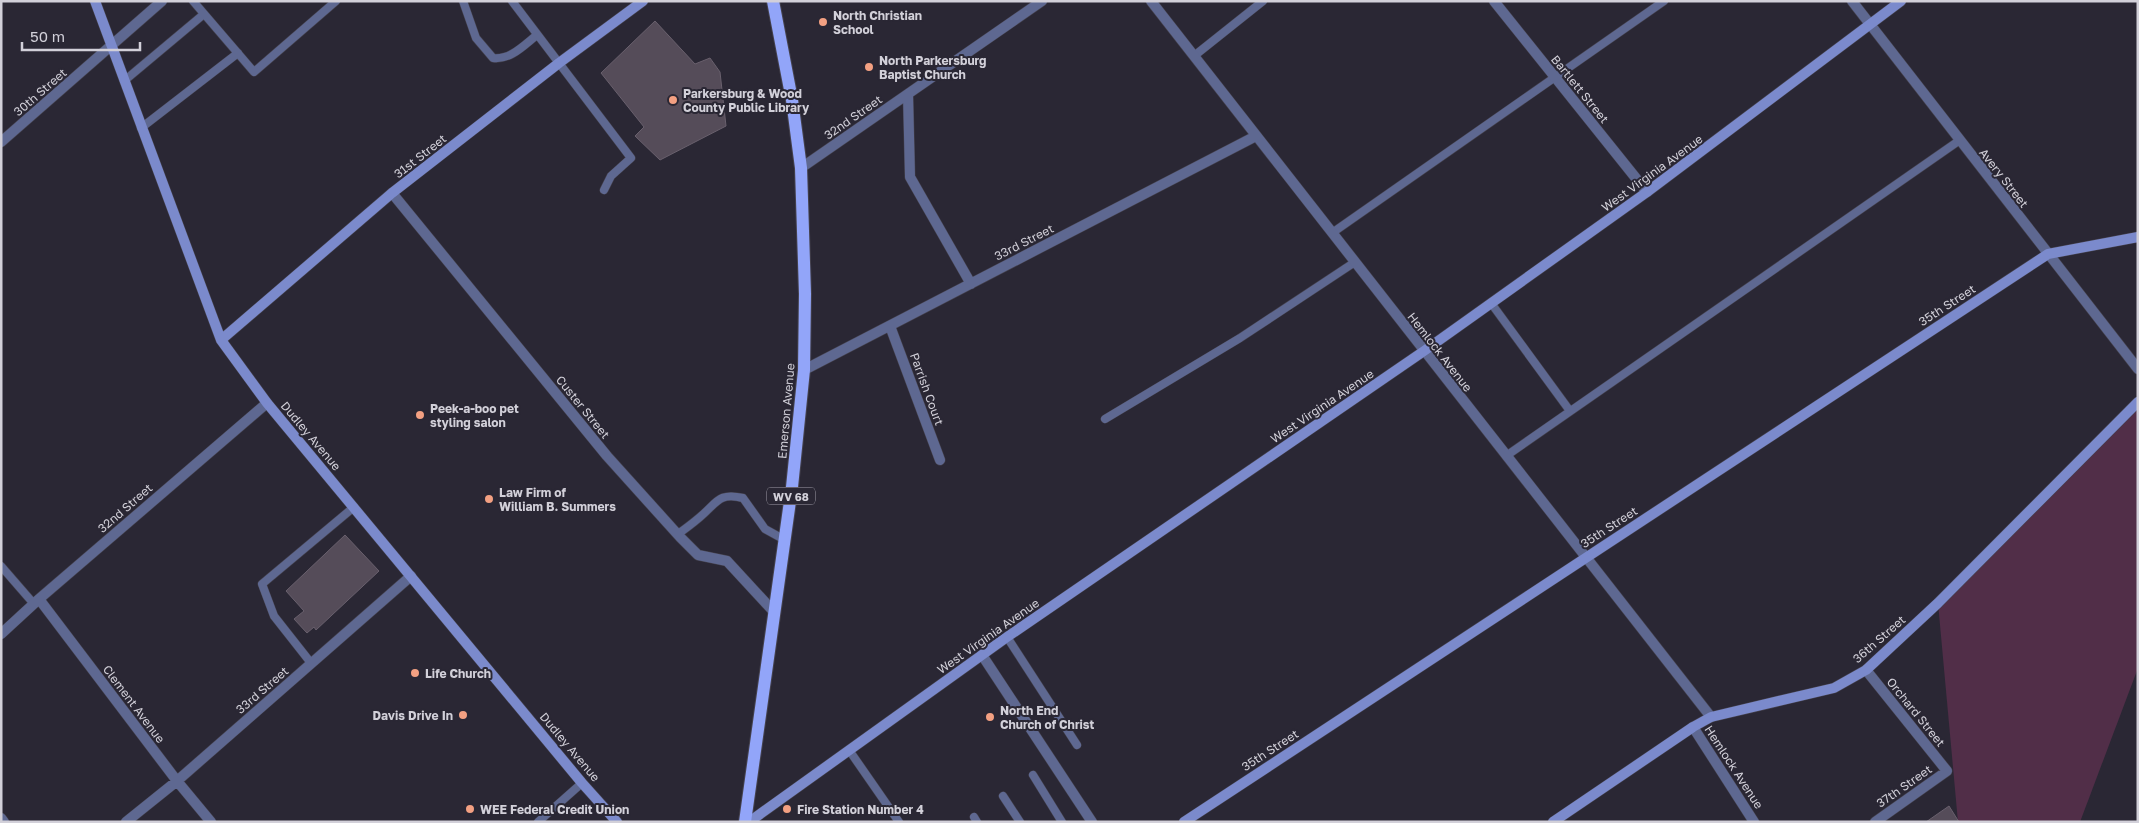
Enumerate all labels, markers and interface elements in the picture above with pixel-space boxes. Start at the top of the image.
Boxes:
place label: North Christian School [833,8,922,37]
marker: North Christian School [817,16,829,28]
scale bar [22,20,140,52]
text: 50 m [30,27,65,45]
street label: Bartlett Street [1548,52,1612,126]
place label: North Parkersburg Baptist Church [879,53,986,82]
marker: North Parkersburg Baptist Church [863,61,875,73]
street label: 30th Street [10,65,70,119]
place label: Parkersburg & Wood County Public Library [683,86,810,115]
street label: 32nd Street [821,91,885,142]
marker: Parkersburg & Wood County Public Library [667,94,679,106]
street label: 31st Street [391,131,449,181]
street label: West Virginia Avenue [1599,131,1706,215]
street label: Avery Street [1976,145,2032,211]
street label: 33rd Street [992,221,1056,263]
street label: 35th Street [1916,281,1978,329]
street label: Hemlock Avenue [1404,309,1476,395]
street label: Parrish Court [907,351,947,428]
street label: Emerson Avenue [774,363,798,459]
street label: West Virginia Avenue [1268,366,1377,446]
street label: Custer Street [553,372,613,442]
street label: Dudley Avenue [278,398,344,474]
place label: Peek-a-boo pet styling salon [430,401,519,430]
marker: Peek-a-boo pet styling salon [414,409,426,421]
street label: 32nd Street [95,480,155,536]
place label: Law Firm of William B. Summers [499,485,616,514]
road number: WV 68 [767,488,815,504]
marker: Law Firm of William B. Summers [483,493,495,505]
street label: 35th Street [1578,503,1640,551]
street label: West Virginia Avenue [934,595,1042,677]
street label: 36th Street [1850,612,1909,666]
street label: Clement Avenue [100,662,168,746]
street label: 33rd Street [233,663,291,717]
place label: Life Church [425,666,491,681]
marker: Life Church [409,667,421,679]
street label: Orchard Street [1884,674,1949,750]
place label: North End Church of Christ [1000,703,1095,732]
place label: Davis Drive In [373,708,453,723]
marker: Davis Drive In [457,709,469,721]
street label: Dudley Avenue [537,709,603,785]
marker: North End Church of Christ [984,711,996,723]
street label: Hemlock Avenue [1701,723,1767,811]
street label: 35th Street [1239,726,1301,774]
street label: 37th Street [1873,761,1935,811]
place label: WEE Federal Credit Union [480,802,629,817]
place label: Fire Station Number 4 [797,802,924,817]
marker: WEE Federal Credit Union [464,803,476,815]
marker: Fire Station Number 4 [781,803,793,815]

